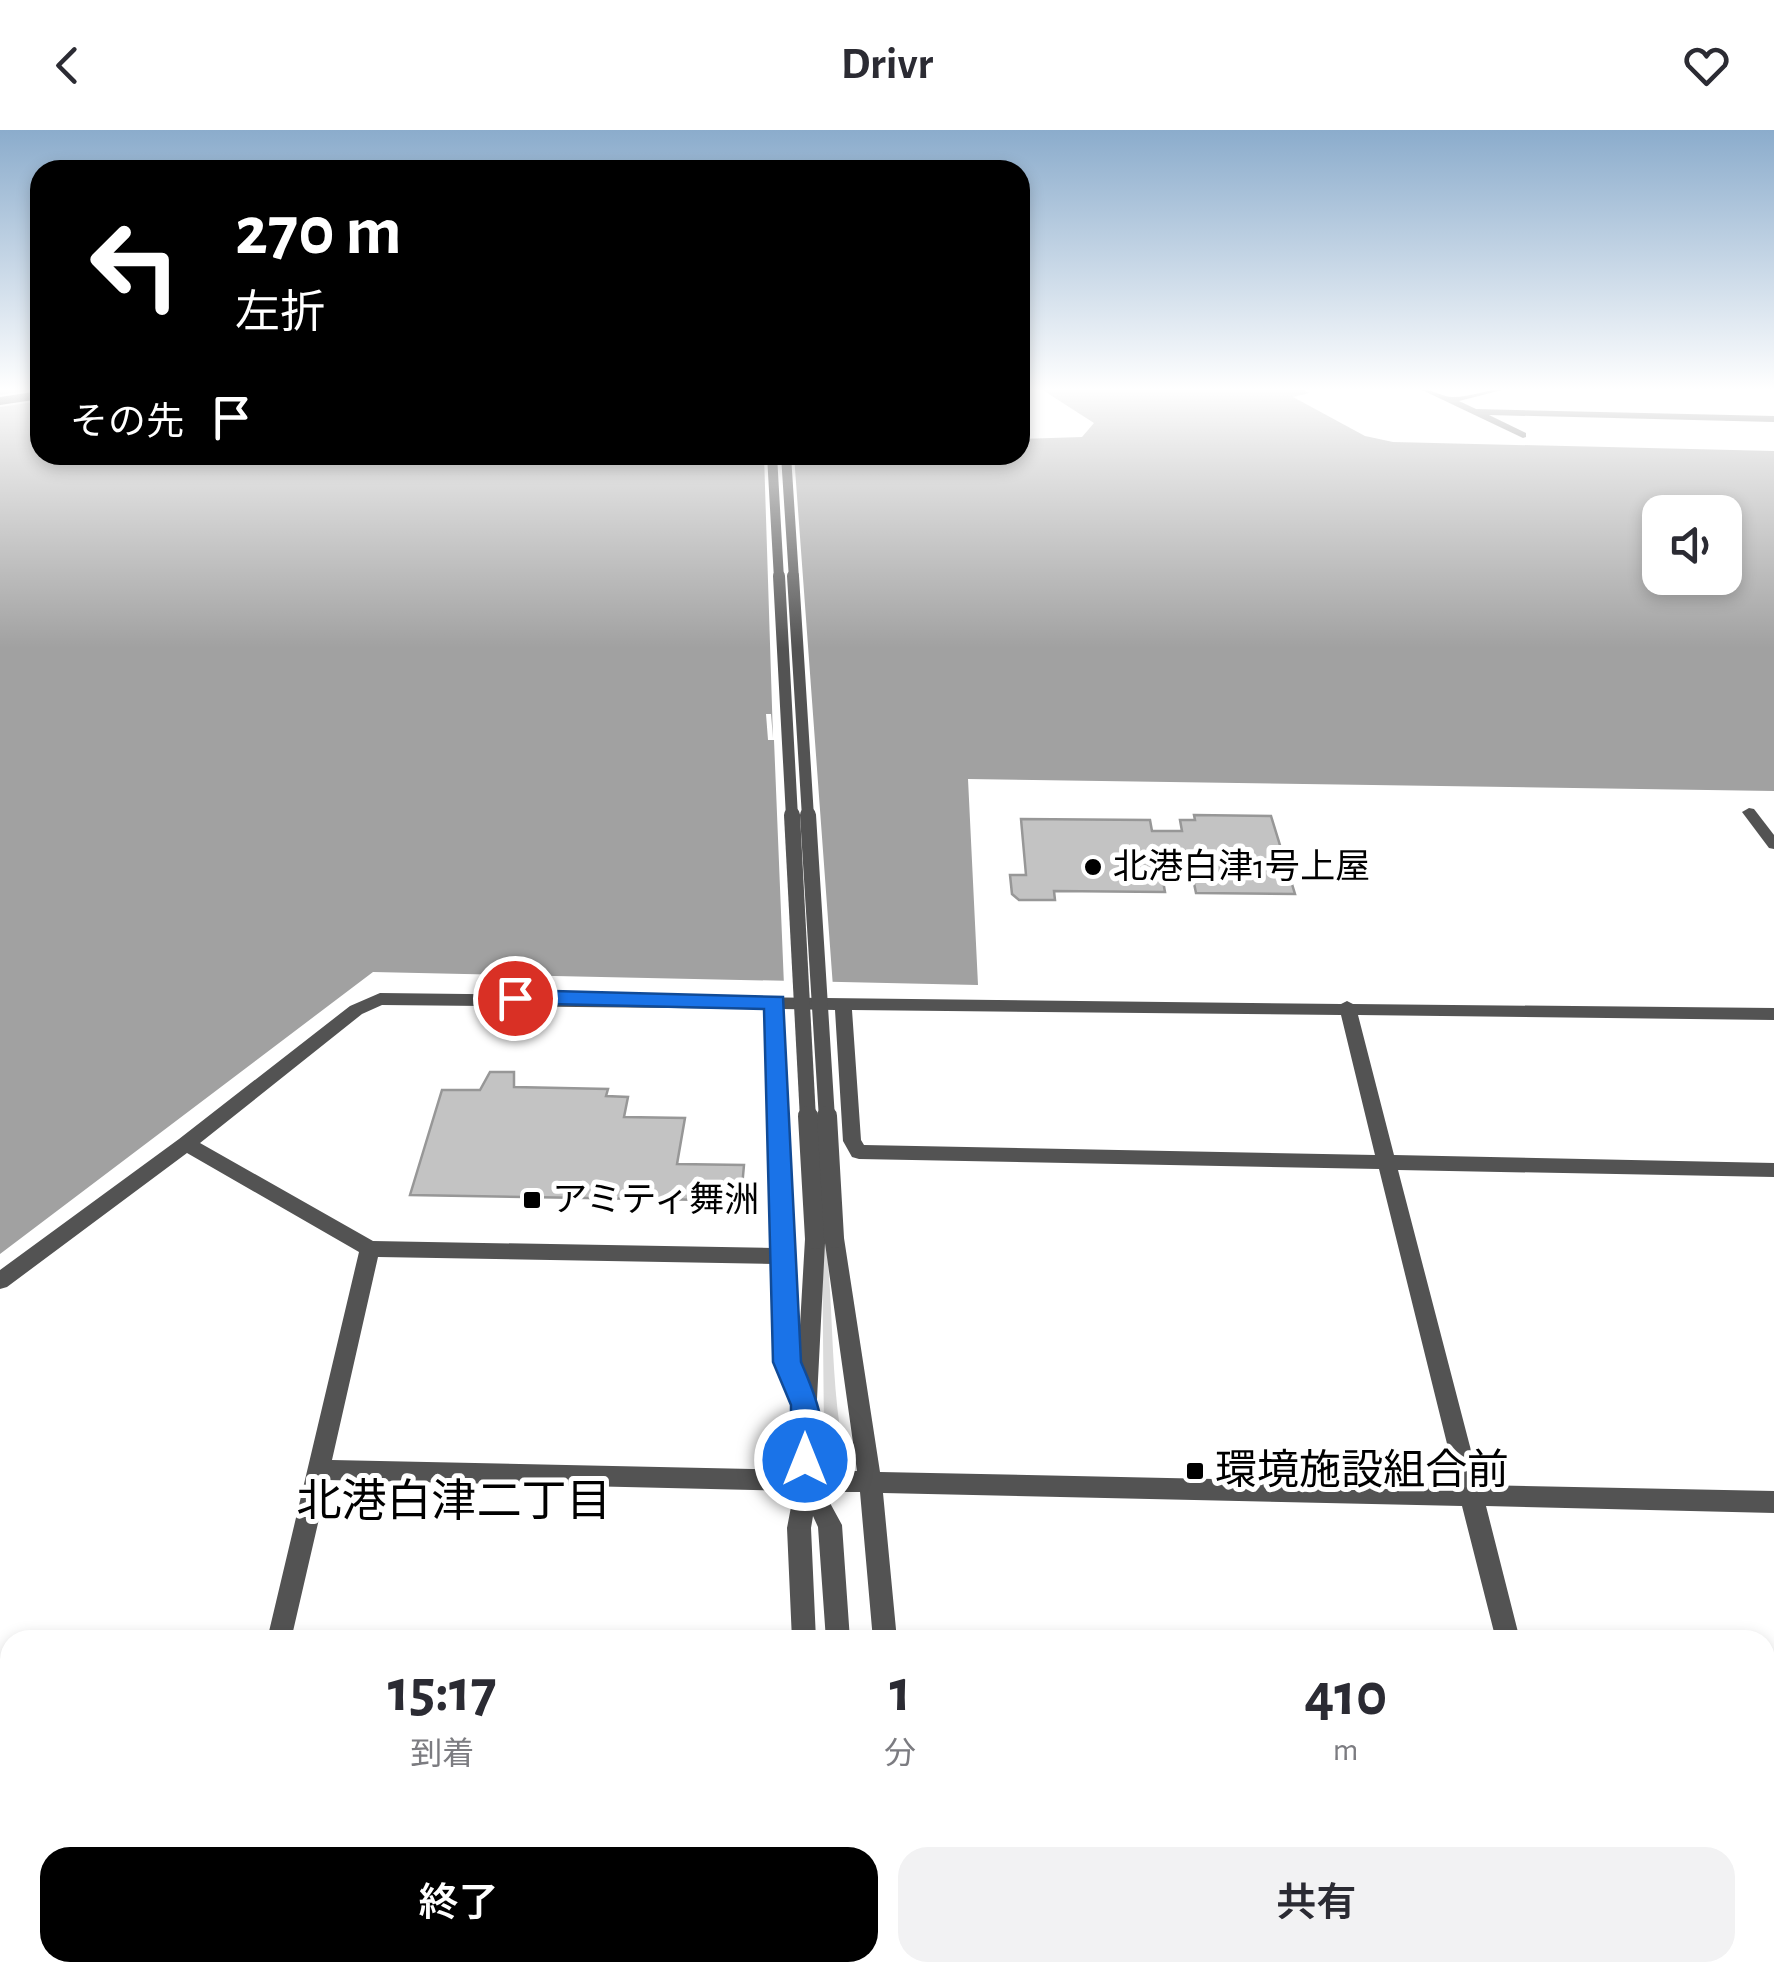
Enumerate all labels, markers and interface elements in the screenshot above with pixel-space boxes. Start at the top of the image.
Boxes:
icon: back [40,38,95,93]
icon: heart [1679,38,1734,93]
text: Drivr [841,42,933,87]
text: 270 m [235,197,402,267]
icon: left [70,200,200,330]
text: 左折 [235,291,325,336]
icon: arrive [204,390,259,445]
text: その先 [70,404,184,442]
map controls [1642,495,1742,595]
button: sound [1642,495,1742,595]
place label: 北港白津1号上屋 [1113,848,1370,885]
marker: 北港白津1号上屋 [1082,856,1104,878]
pin [473,956,558,1041]
icon: arrive [488,971,543,1026]
place label: アミティ舞洲 [552,1181,759,1218]
marker: アミティ舞洲 [521,1189,543,1211]
position arrow [753,1408,857,1512]
place label: 環境施設組合前 [1215,1448,1509,1492]
marker: 環境施設組合前 [1184,1460,1206,1482]
district label: 北港白津二丁目 [296,1478,612,1525]
text: 15:17 [388,1662,497,1722]
text: 1 [890,1662,911,1722]
text: 410 [1304,1666,1387,1726]
text: m [1333,1734,1358,1766]
text: 到着 [410,1738,474,1770]
text: 分 [884,1738,916,1770]
button: 終了 [40,1847,878,1962]
button: 共有 [898,1847,1735,1962]

